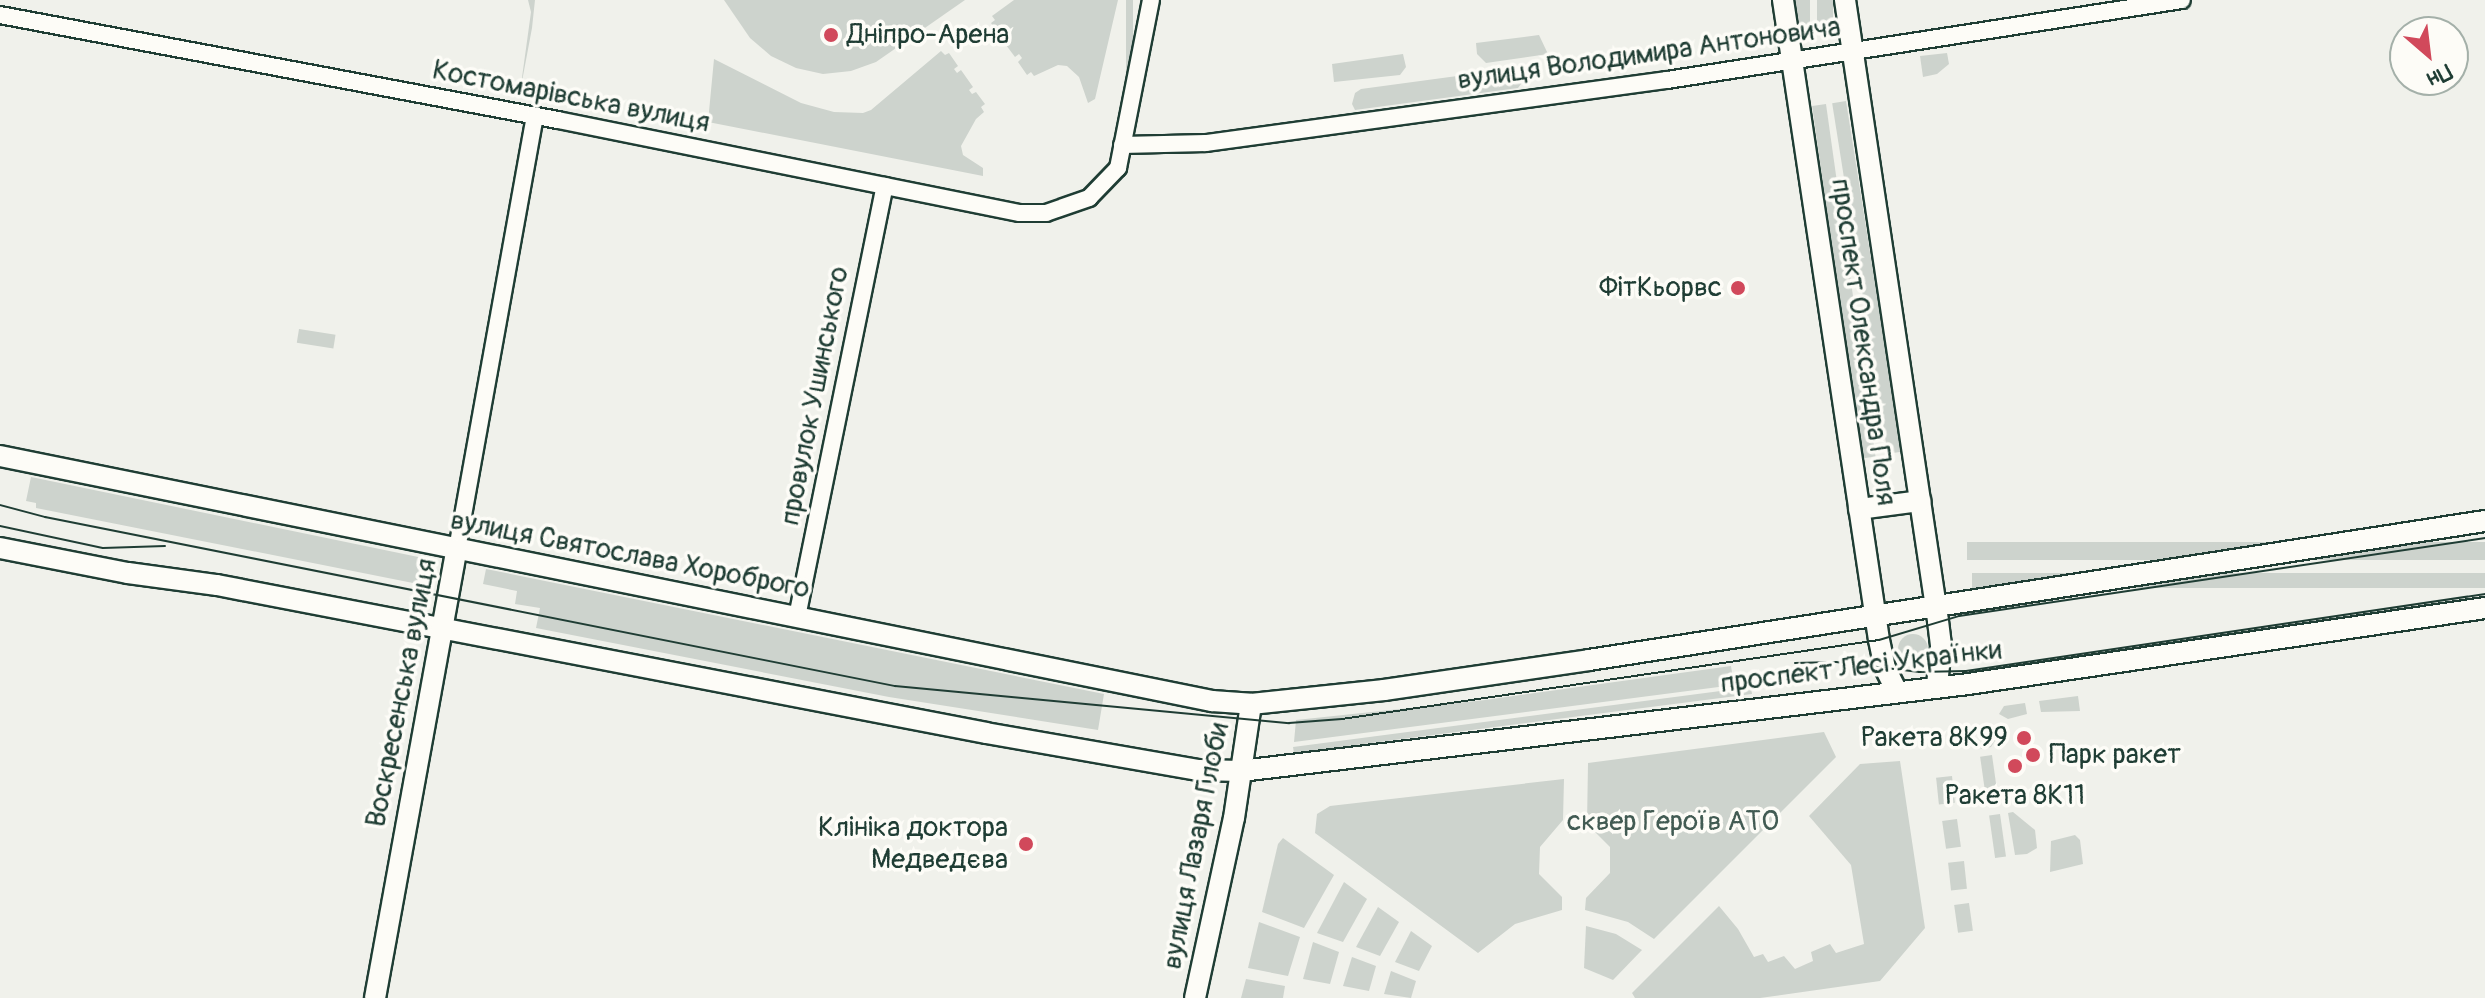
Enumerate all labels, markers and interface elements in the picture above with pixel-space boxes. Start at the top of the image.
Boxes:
street label: вулиця Володимира Антоновича [1455,10,1843,98]
north arrow [2389,16,2469,96]
place label: Дніпро-Арена [847,18,1009,52]
marker: Дніпро-Арена [822,26,840,44]
street label: Костомарівська вулиця [430,54,712,140]
text: Пн [2422,57,2457,93]
street label: проспект Олександра Поля [1823,176,1903,508]
street label: провулок Ушинського [773,264,857,528]
place label: ФiтКьорвс [1599,271,1722,305]
marker: ФiтКьорвс [1729,279,1747,297]
street label: вулиця Святослава Хороброго [448,504,812,606]
street label: Воскресенська вулиця [359,556,445,830]
street label: проспект Лесі Українки [1718,633,2004,701]
street label: вулиця Лазаря Глоби [1156,720,1236,972]
place label: Ракета 8К99 [1861,721,2008,755]
marker: Ракета 8К99 [2015,729,2033,747]
place label: Парк ракет [2049,738,2181,772]
marker: Парк ракет [2024,746,2042,764]
marker: Ракета 8К11 [2006,757,2024,775]
place label: Ракета 8К11 [1945,779,2085,813]
park label: сквер Героїв АТО [1567,805,1779,839]
place label: Клініка доктора Медведєва [818,811,1008,877]
marker: Клініка доктора Медведєва [1015,833,1037,855]

